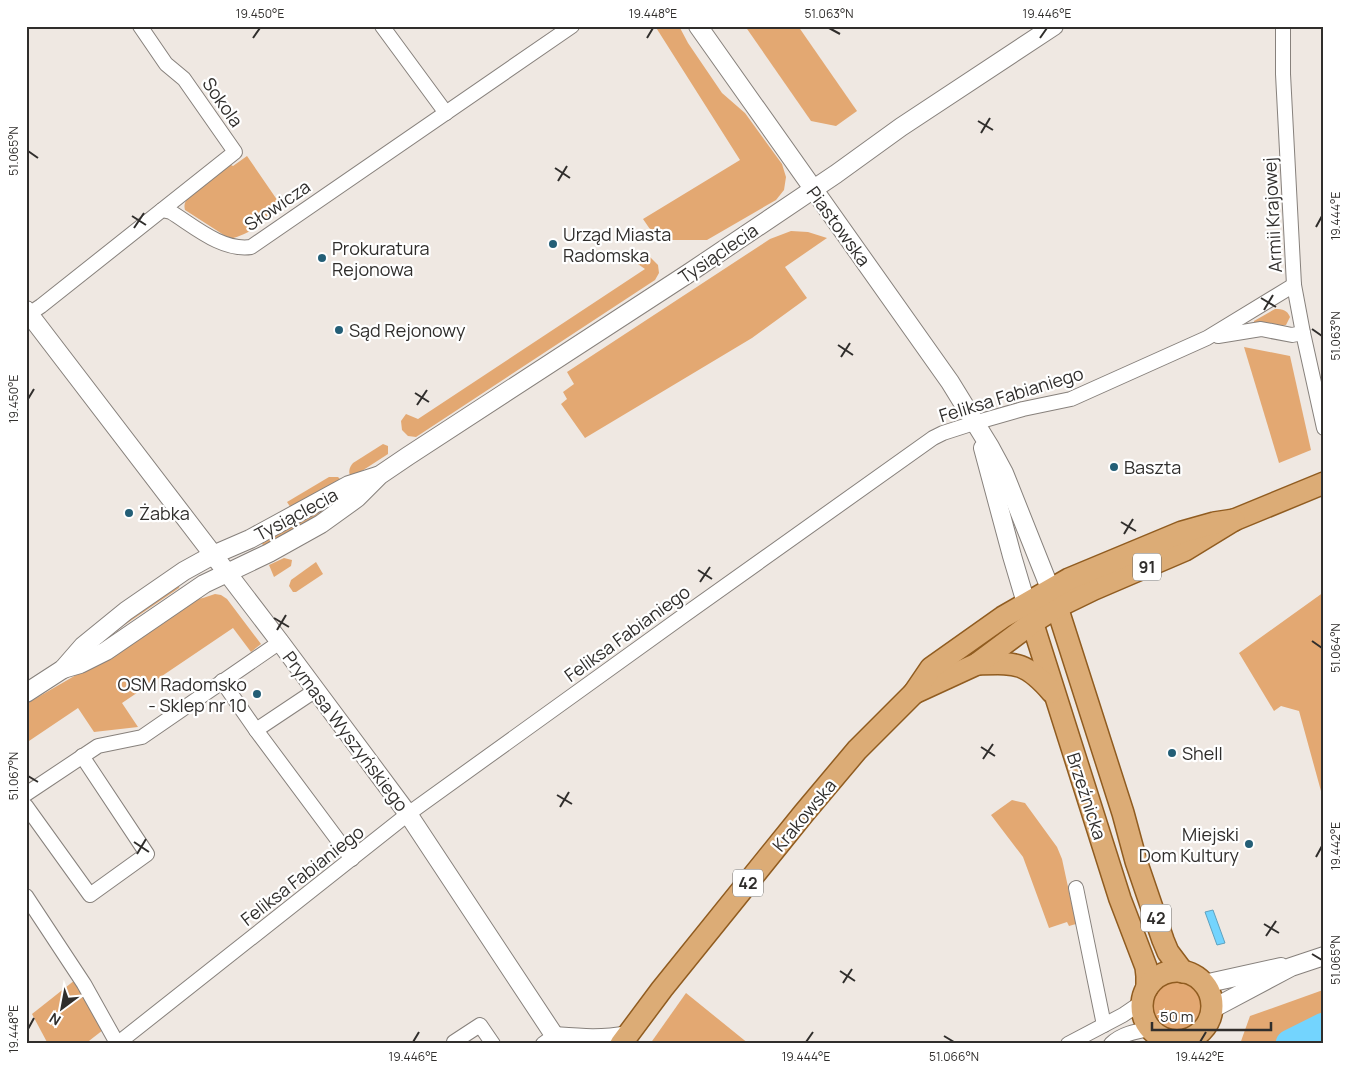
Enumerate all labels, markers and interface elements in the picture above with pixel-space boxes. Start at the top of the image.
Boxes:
text: 19.450°E [236,5,284,22]
text: 19.448°E [629,5,677,22]
text: 51.063°N [804,5,854,22]
text: 19.446°E [1023,5,1072,22]
street label: Sokola [197,72,249,132]
text: 51.065°N [5,126,22,176]
street label: Armii Krajowej [1257,157,1287,273]
street label: Słowicza [239,174,315,236]
street label: Piastowska [802,181,876,271]
text: 19.444°E [1327,192,1344,240]
street label: Tysiąclecia [674,218,762,288]
place label: Urząd Miasta Radomska [563,222,671,267]
place label: Prokuratura Rejonowa [332,236,430,281]
marker: Urząd Miasta Radomska [547,238,559,250]
marker: Prokuratura Rejonowa [316,252,328,264]
text: 51.063°N [1327,311,1344,361]
place label: Sąd Rejonowy [349,318,466,342]
marker: Sąd Rejonowy [333,324,345,336]
street label: Feliksa Fabianiego [936,361,1086,427]
text: 19.450°E [5,375,22,423]
place label: Baszta [1124,455,1181,479]
marker: Baszta [1108,461,1120,473]
street label: Tysiąclecia [250,482,342,546]
place label: Żabka [139,501,190,525]
marker: Żabka [123,507,135,519]
road number: 91 [1133,554,1161,580]
street label: Feliksa Fabianiego [559,579,695,687]
text: 51.064°N [1327,623,1344,673]
street label: Prymasa Wyszyńskiego [278,646,414,816]
place label: OSM Radomsko - Sklep nr 10 [117,672,247,717]
marker: OSM Radomsko - Sklep nr 10 [251,688,263,700]
place label: Shell [1182,741,1223,765]
marker: Shell [1166,747,1178,759]
street label: Brzeźnicka [1062,749,1112,843]
text: 51.067°N [5,752,22,800]
street label: Krakowska [767,774,841,856]
street label: Feliksa Fabianiego [236,819,368,931]
place label: Miejski Dom Kultury [1139,822,1240,867]
text: 19.442°E [1327,822,1344,870]
marker: Miejski Dom Kultury [1243,838,1255,850]
road number: 42 [733,870,763,896]
road number: 42 [1141,904,1171,931]
text: 51.065°N [1327,935,1344,985]
north arrow [38,982,88,1032]
scale bar [1152,1000,1271,1032]
text: 19.448°E [5,1005,22,1053]
text: 50 m [1160,1006,1194,1027]
text: N [46,1009,64,1030]
text: 19.446°E [389,1048,438,1065]
text: 19.444°E [782,1048,830,1065]
text: 51.066°N [929,1048,979,1065]
text: 19.442°E [1176,1048,1224,1065]

